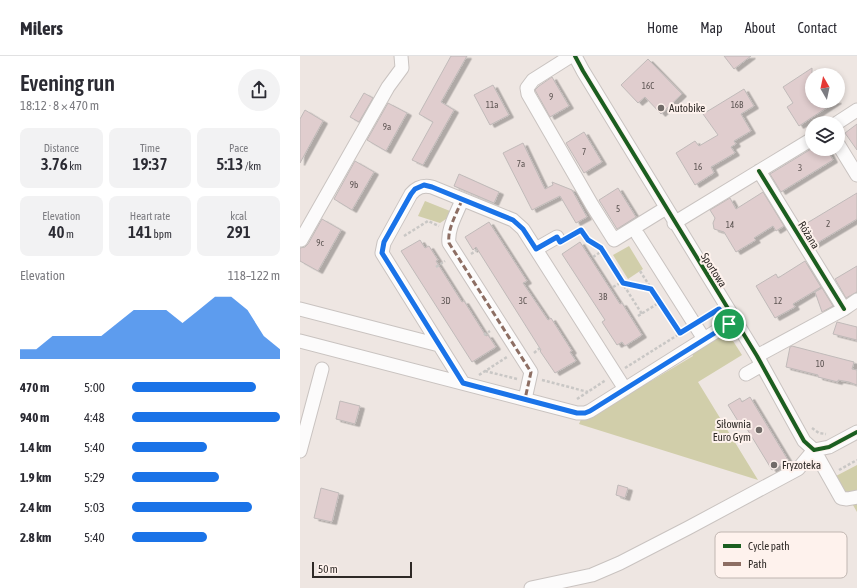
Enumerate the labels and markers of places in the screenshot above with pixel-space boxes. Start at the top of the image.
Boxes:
place label: Autobike [669,102,705,114]
marker: Autobike [656,103,666,113]
pin [712,307,746,341]
place label: Siłownia Euro Gym [713,418,751,443]
marker: Siłownia Euro Gym [754,425,764,435]
place label: Fryzoteka [782,459,821,471]
marker: Fryzoteka [769,460,779,470]

